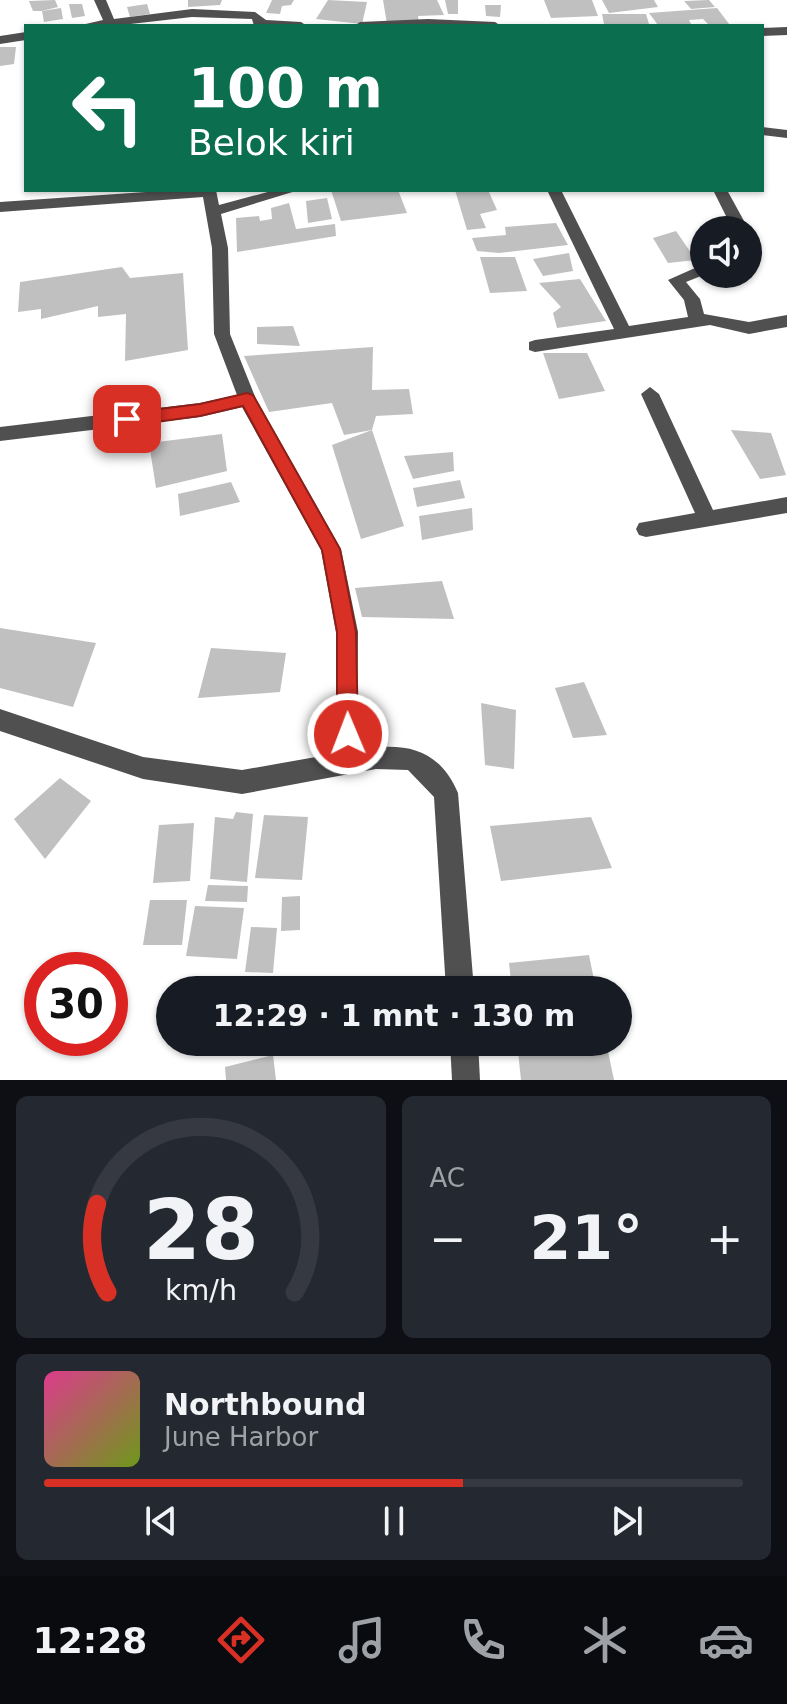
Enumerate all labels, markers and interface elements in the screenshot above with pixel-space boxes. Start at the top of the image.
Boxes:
text: 100 m [188,55,383,120]
icon: left [56,56,160,160]
text: Belok kiri [188,122,355,163]
map controls [690,216,762,288]
button: sound [690,216,762,288]
pin [93,385,161,453]
icon: arrive [105,397,149,441]
position arrow [306,692,390,776]
speed limit sign: 30 [24,952,128,1056]
text: 12:29 · 1 mnt · 130 m [213,998,575,1033]
text: AC [430,1163,465,1193]
text: 28 [143,1182,259,1279]
text: 21° [530,1203,643,1273]
text: − [430,1213,466,1264]
text: + [706,1213,743,1264]
text: km/h [165,1273,237,1307]
text: Northbound [164,1387,367,1422]
text: June Harbor [164,1422,318,1452]
icon: previous [139,1499,183,1543]
icon: pause [372,1499,416,1543]
icon: next [605,1499,649,1543]
icon: directions [213,1612,269,1668]
icon: music [334,1612,390,1668]
icon: phone [455,1612,511,1668]
icon: climate [577,1612,633,1668]
icon: car [698,1612,754,1668]
text: 12:28 [33,1620,147,1661]

